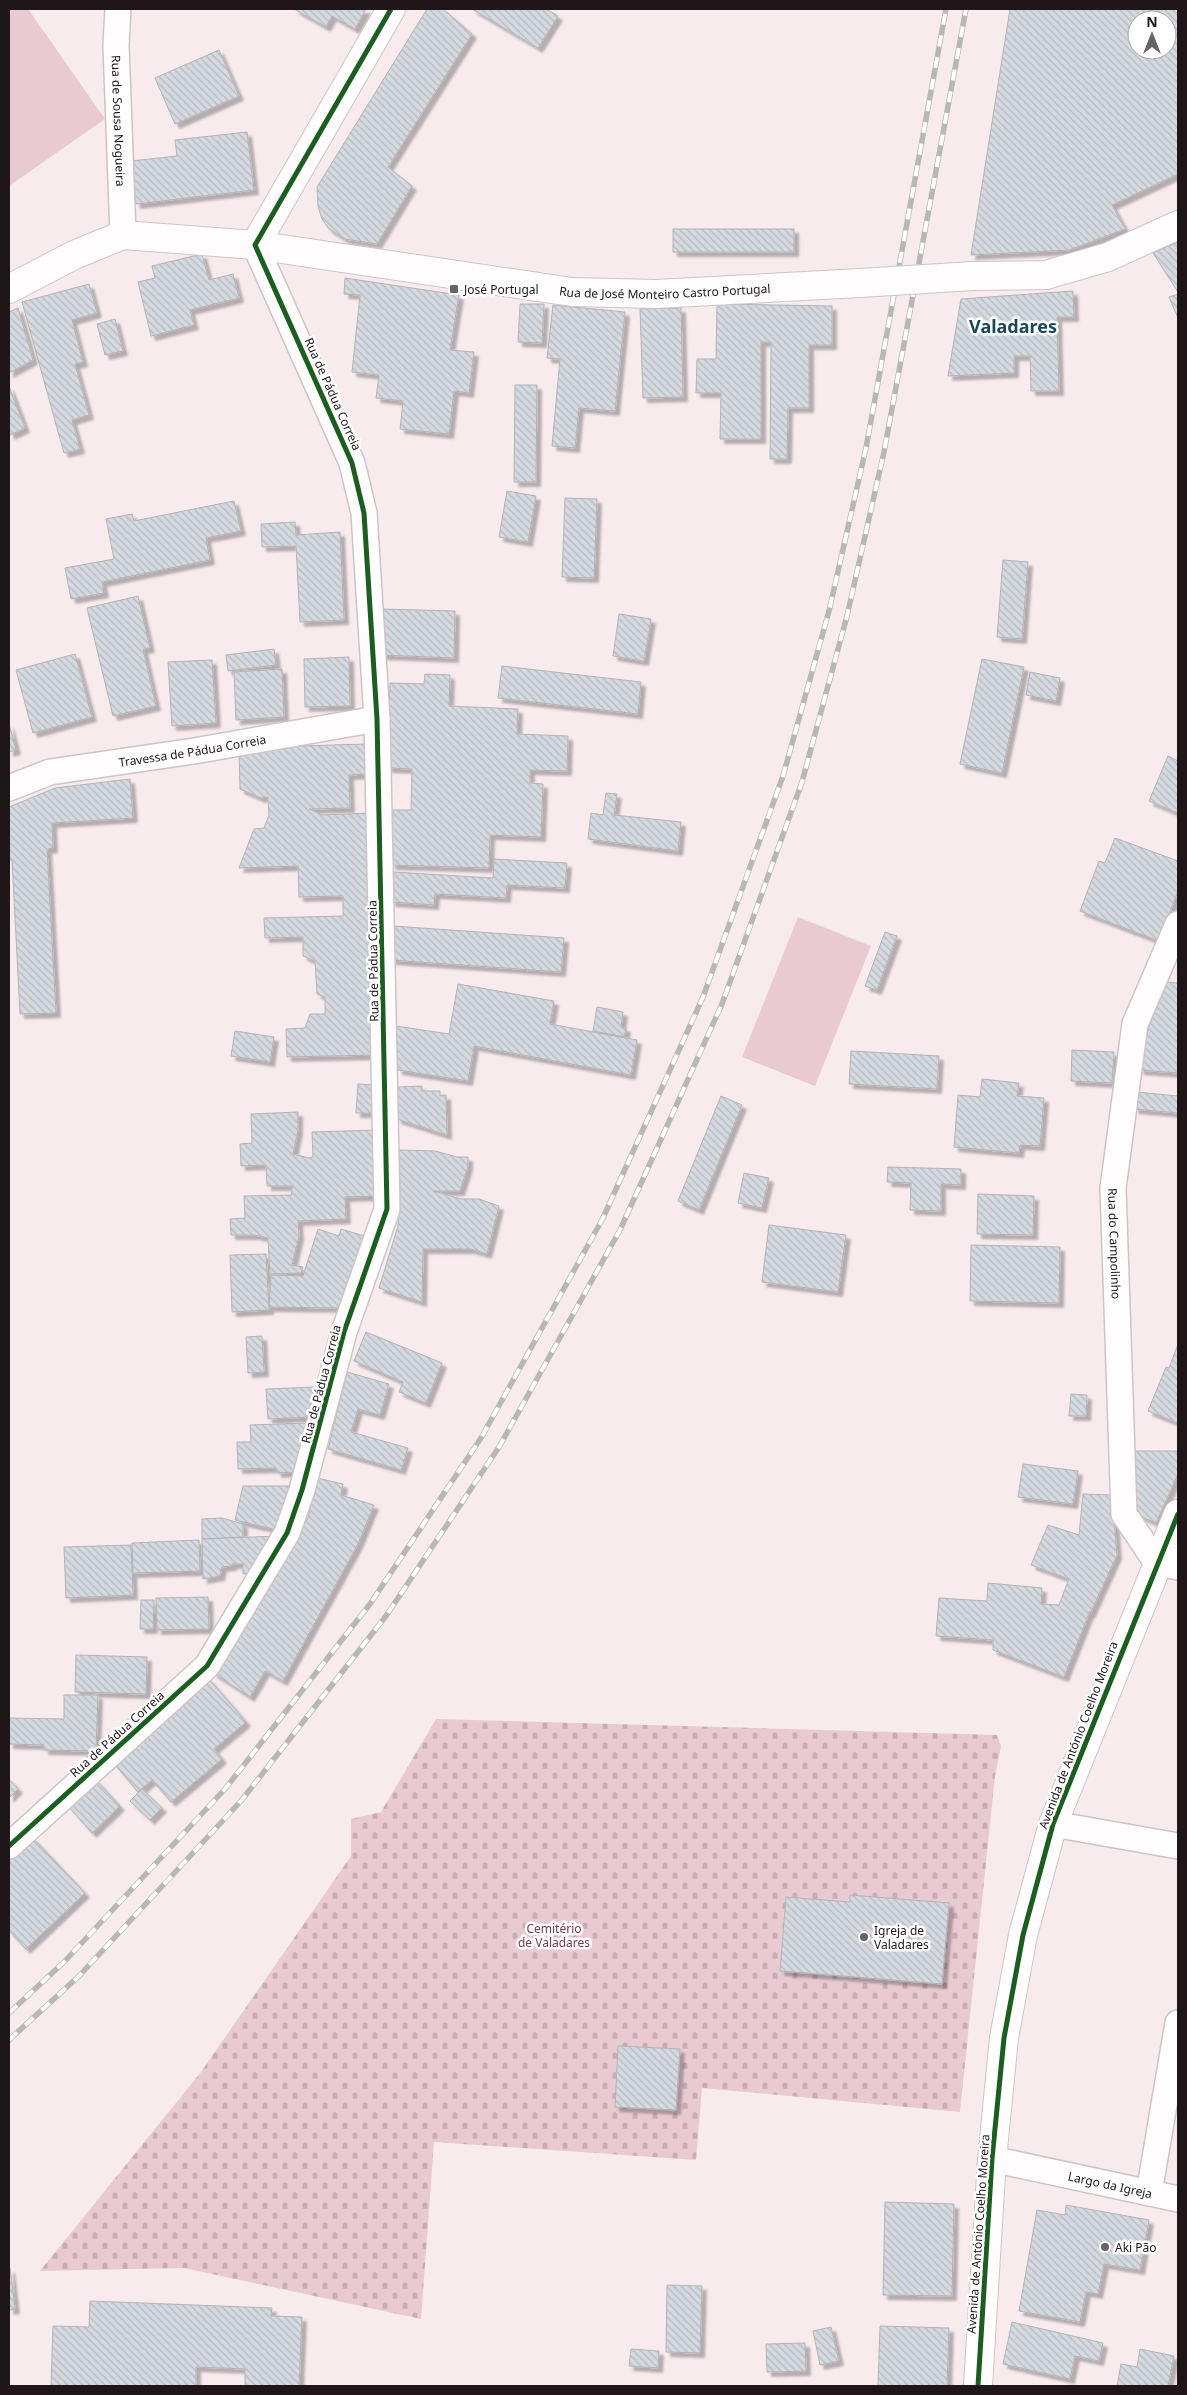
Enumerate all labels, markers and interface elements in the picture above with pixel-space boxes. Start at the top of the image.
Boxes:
north arrow [1127,10,1177,60]
text: N [1146,12,1158,31]
street label: Rua de Sousa Nogueira [108,55,130,187]
street label: Rua de José Monteiro Castro Portugal [558,279,771,303]
place label: José Portugal [463,281,539,298]
marker: José Portugal [448,283,460,295]
district label: Valadares [969,314,1057,338]
street label: Rua de Pádua Correia [300,335,366,453]
street label: Travessa de Pádua Correia [118,730,267,770]
street label: Rua de Pádua Correia [363,900,383,1022]
street label: Rua do Campolinho [1105,1188,1125,1299]
street label: Rua de Pádua Correia [297,1323,345,1445]
street label: Avenida de António Coelho Moreira [1034,1639,1122,1831]
street label: Rua de Pádua Correia [66,1687,168,1781]
park label: Cemitério de Valadares [518,1920,590,1951]
place label: Igreja de Valadares [874,1922,929,1953]
marker: Igreja de Valadares [858,1931,870,1943]
street label: Avenida de António Coelho Moreira [963,2134,993,2334]
street label: Largo da Igreja [1067,2167,1154,2202]
place label: Aki Pão [1115,2239,1157,2256]
marker: Aki Pão [1099,2241,1111,2253]

